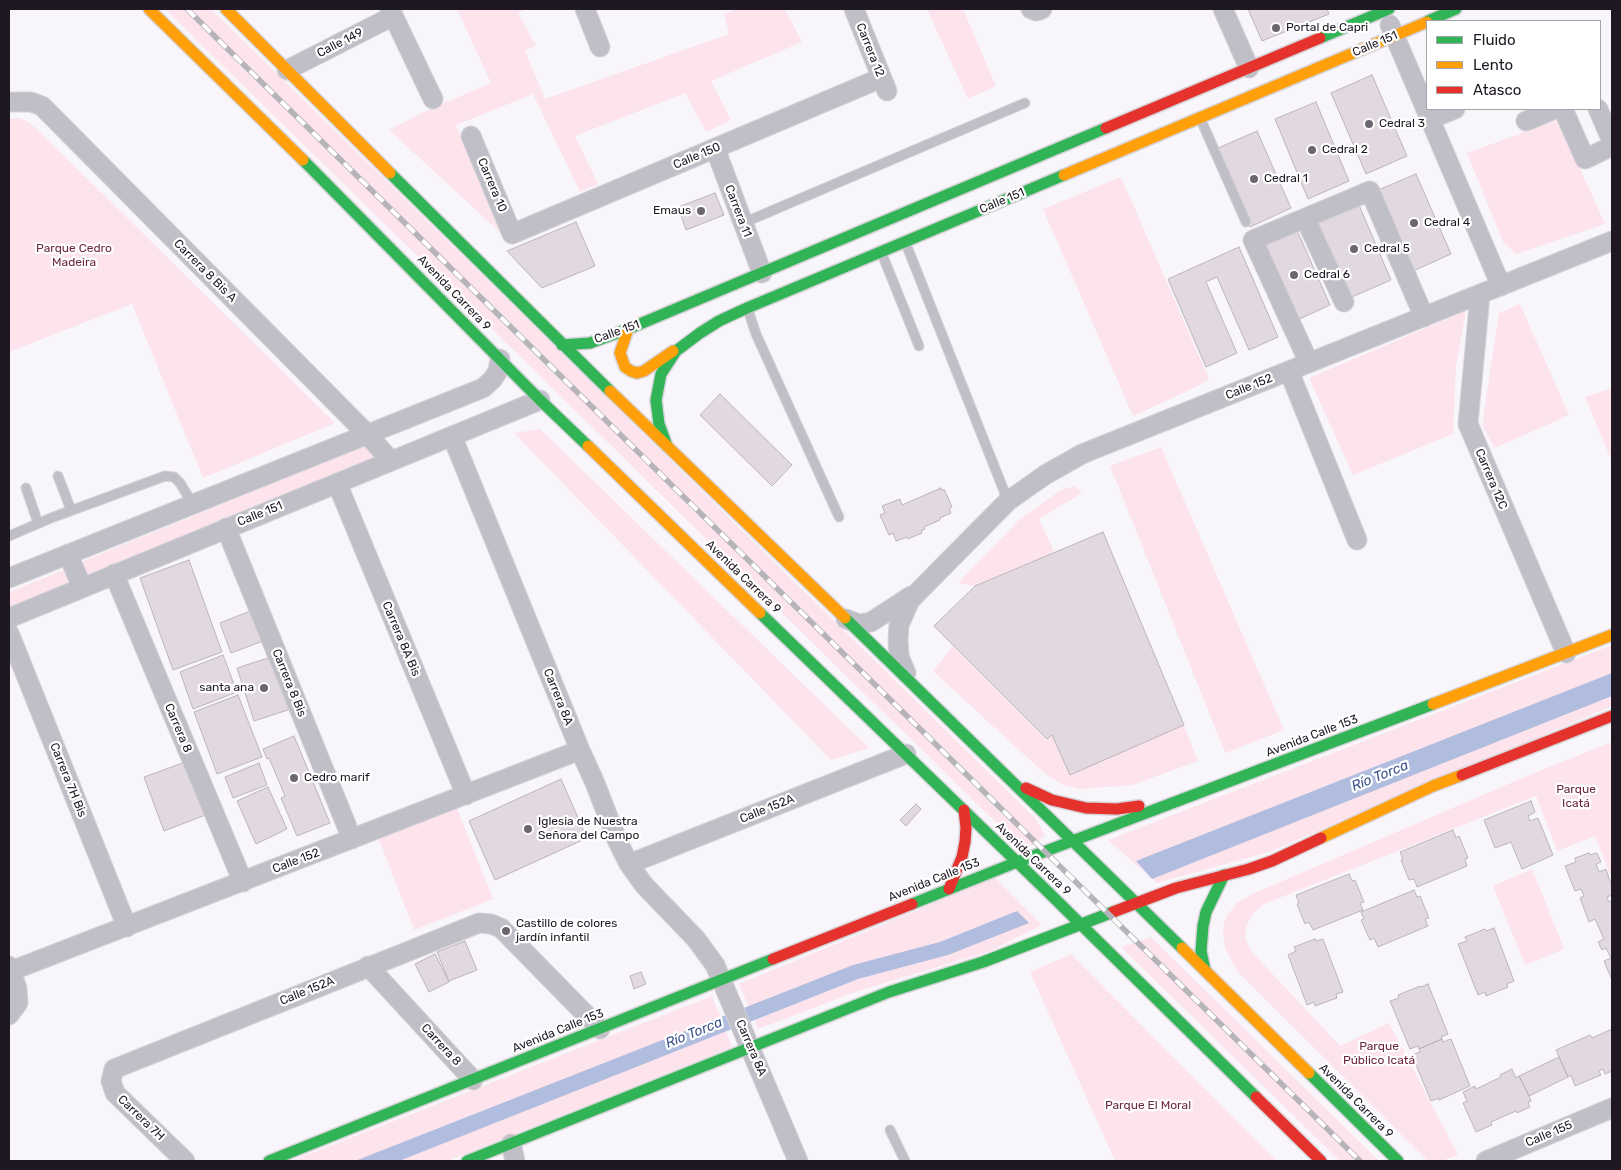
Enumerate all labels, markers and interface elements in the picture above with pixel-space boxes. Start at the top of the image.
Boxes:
legend [1426,20,1601,110]
street label: Carrera 12 [853,21,887,79]
place label: Portal de Capri [1286,21,1368,35]
marker: Portal de Capri [1270,22,1282,34]
street label: Calle 149 [315,25,365,61]
street label: Calle 151 [1350,28,1400,60]
text: Fluido [1473,31,1516,49]
text: Lento [1473,56,1513,74]
text: Atasco [1473,81,1521,99]
place label: Cedral 3 [1379,117,1425,131]
marker: Cedral 3 [1363,118,1375,130]
street label: Calle 150 [671,140,723,172]
place label: Cedral 2 [1322,143,1368,157]
marker: Cedral 2 [1306,144,1318,156]
street label: Carrera 10 [474,156,510,214]
place label: Cedral 1 [1264,172,1308,186]
marker: Cedral 1 [1248,173,1260,185]
street label: Carrera 11 [721,183,755,239]
street label: Calle 151 [977,185,1027,217]
place label: Emaus [653,204,691,218]
marker: Emaus [695,205,707,217]
place label: Cedral 4 [1424,216,1470,230]
marker: Cedral 4 [1408,217,1420,229]
street label: Carrera 8 Bis A [171,237,239,305]
park label: Parque Cedro Madeira [36,242,112,270]
place label: Cedral 5 [1364,242,1410,256]
marker: Cedral 5 [1348,243,1360,255]
street label: Avenida Carrera 9 [414,252,494,334]
place label: Cedral 6 [1304,268,1350,282]
marker: Cedral 6 [1288,269,1300,281]
street label: Calle 151 [592,317,642,347]
street label: Calle 152 [1223,371,1275,403]
street label: Carrera 12C [1472,446,1510,512]
street label: Calle 151 [235,498,285,530]
street label: Avenida Carrera 9 [702,537,784,617]
street label: Carrera 8A Bis [379,599,423,679]
street label: Carrera 8 Bis [269,647,309,719]
street label: Carrera 8A [540,666,576,728]
place label: santa ana [199,681,254,695]
marker: santa ana [258,682,270,694]
street label: Carrera 8 [161,701,195,755]
street label: Avenida Calle 153 [1264,712,1360,760]
street label: Carrera 7H Bis [47,741,89,819]
water label: Río Torca [1349,757,1411,795]
place label: Cedro marif [304,771,369,785]
marker: Cedro marif [288,772,300,784]
park label: Parque Icatá [1556,783,1596,811]
street label: Calle 152A [738,792,796,826]
place label: Iglesia de Nuestra Señora del Campo [538,815,639,843]
street label: Avenida Carrera 9 [992,819,1074,899]
marker: Iglesia de Nuestra Señora del Campo [522,823,534,835]
street label: Calle 152 [270,845,322,877]
street label: Avenida Calle 153 [886,855,982,905]
place label: Castillo de colores jardín infantil [516,917,617,945]
marker: Castillo de colores jardín infantil [500,925,512,937]
street label: Calle 152A [278,974,336,1008]
street label: Avenida Calle 153 [510,1006,606,1056]
water label: Río Torca [663,1014,725,1052]
street label: Carrera 8A [733,1018,769,1078]
street label: Carrera 8 [418,1021,464,1069]
park label: Parque Público Icatá [1343,1040,1415,1068]
street label: Avenida Carrera 9 [1316,1061,1396,1141]
street label: Carrera 7H [115,1092,167,1144]
park label: Parque El Moral [1105,1099,1191,1113]
street label: Calle 155 [1523,1118,1575,1150]

